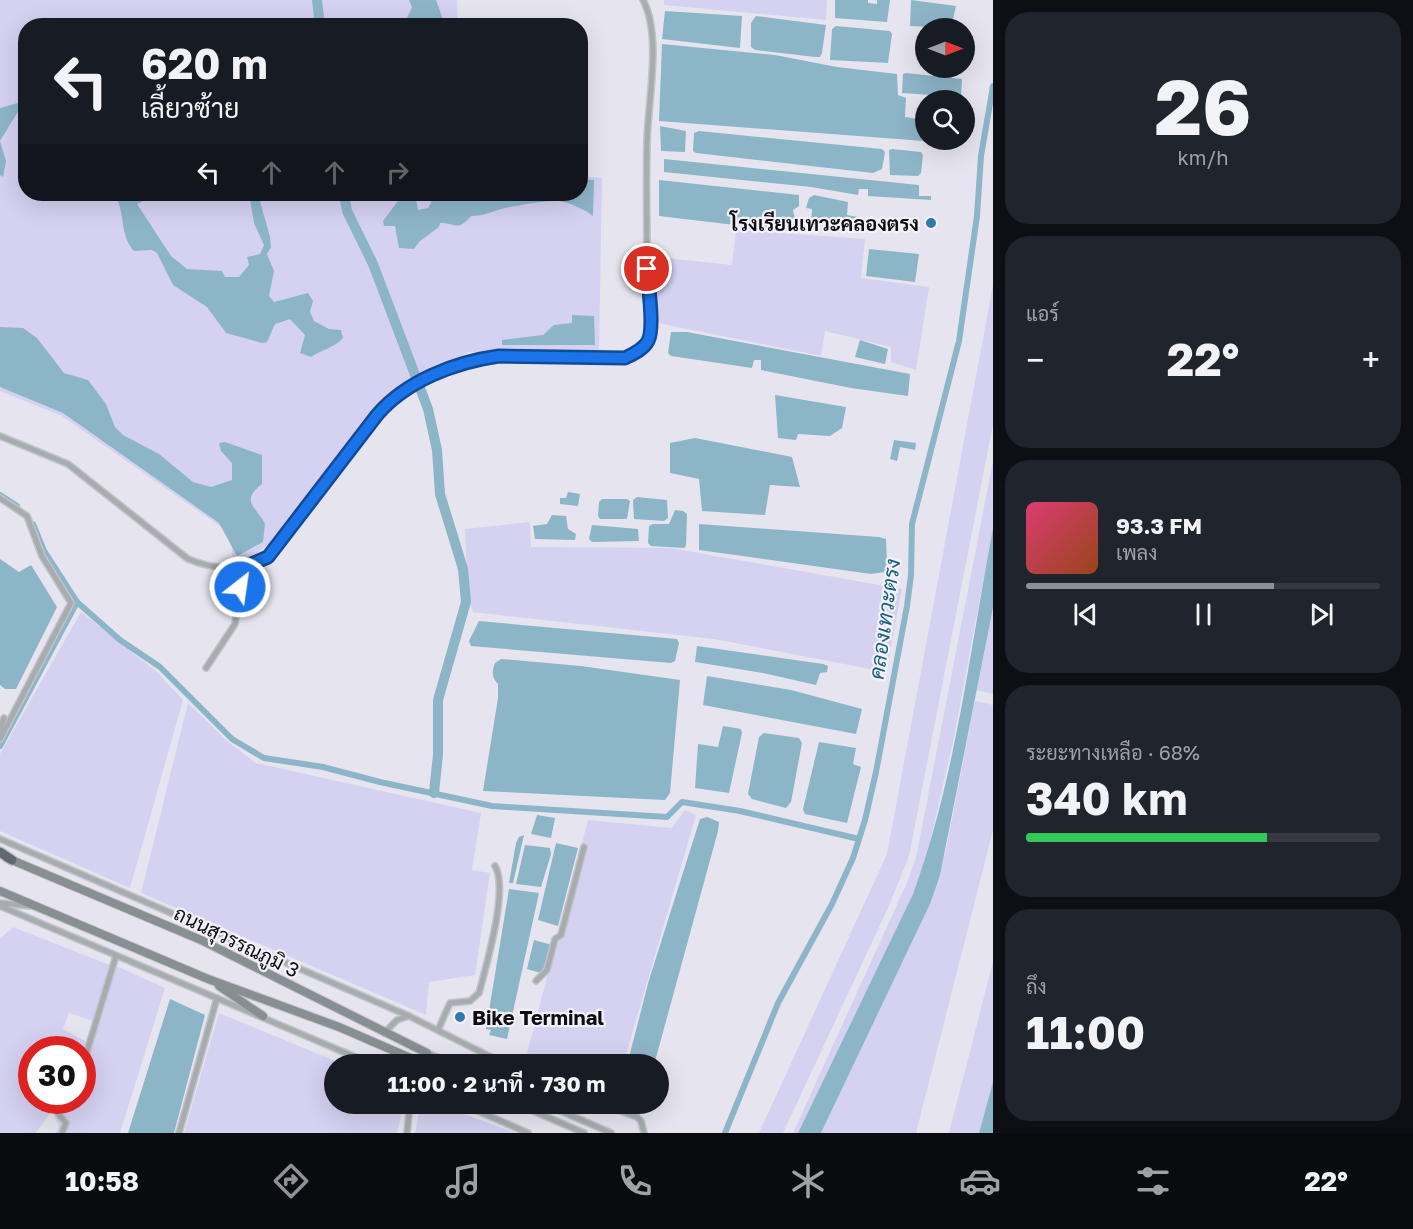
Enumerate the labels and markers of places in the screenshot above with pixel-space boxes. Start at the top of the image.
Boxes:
place label: โรงเรียนเทวะคลองตรง [729,210,919,235]
marker: โรงเรียนเทวะคลองตรง [924,216,938,230]
pin [621,243,672,294]
place label: Bike Terminal [472,1005,604,1029]
marker: Bike Terminal [453,1010,467,1024]

